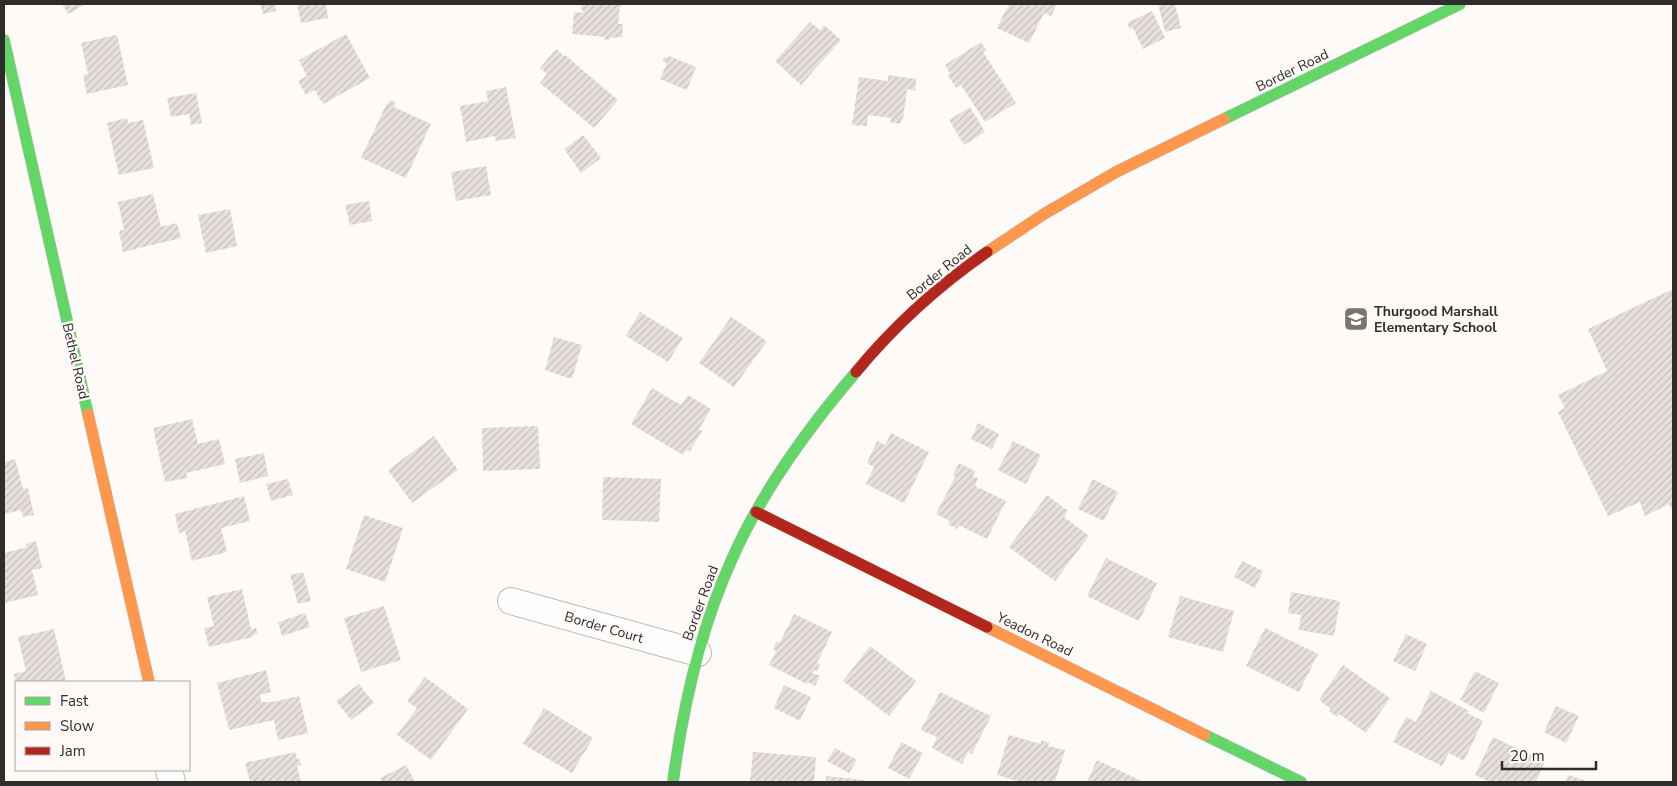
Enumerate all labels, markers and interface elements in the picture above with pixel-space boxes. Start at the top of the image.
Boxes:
street label: Border Road [1253,45,1332,96]
street label: Border Road [903,240,976,305]
place label: Thurgood Marshall Elementary School [1374,302,1499,337]
school or university icon: Thurgood Marshall Elementary School [1343,306,1369,332]
street label: Bethel Road [58,321,93,401]
street label: Border Road [678,563,723,644]
street label: Border Court [562,607,646,648]
street label: Yeadon Road [993,607,1076,661]
legend [15,681,190,771]
text: Fast [60,691,89,711]
text: Slow [60,716,95,736]
scale bar [1502,738,1596,770]
text: Jam [59,741,86,761]
text: 20 m [1510,746,1545,766]

